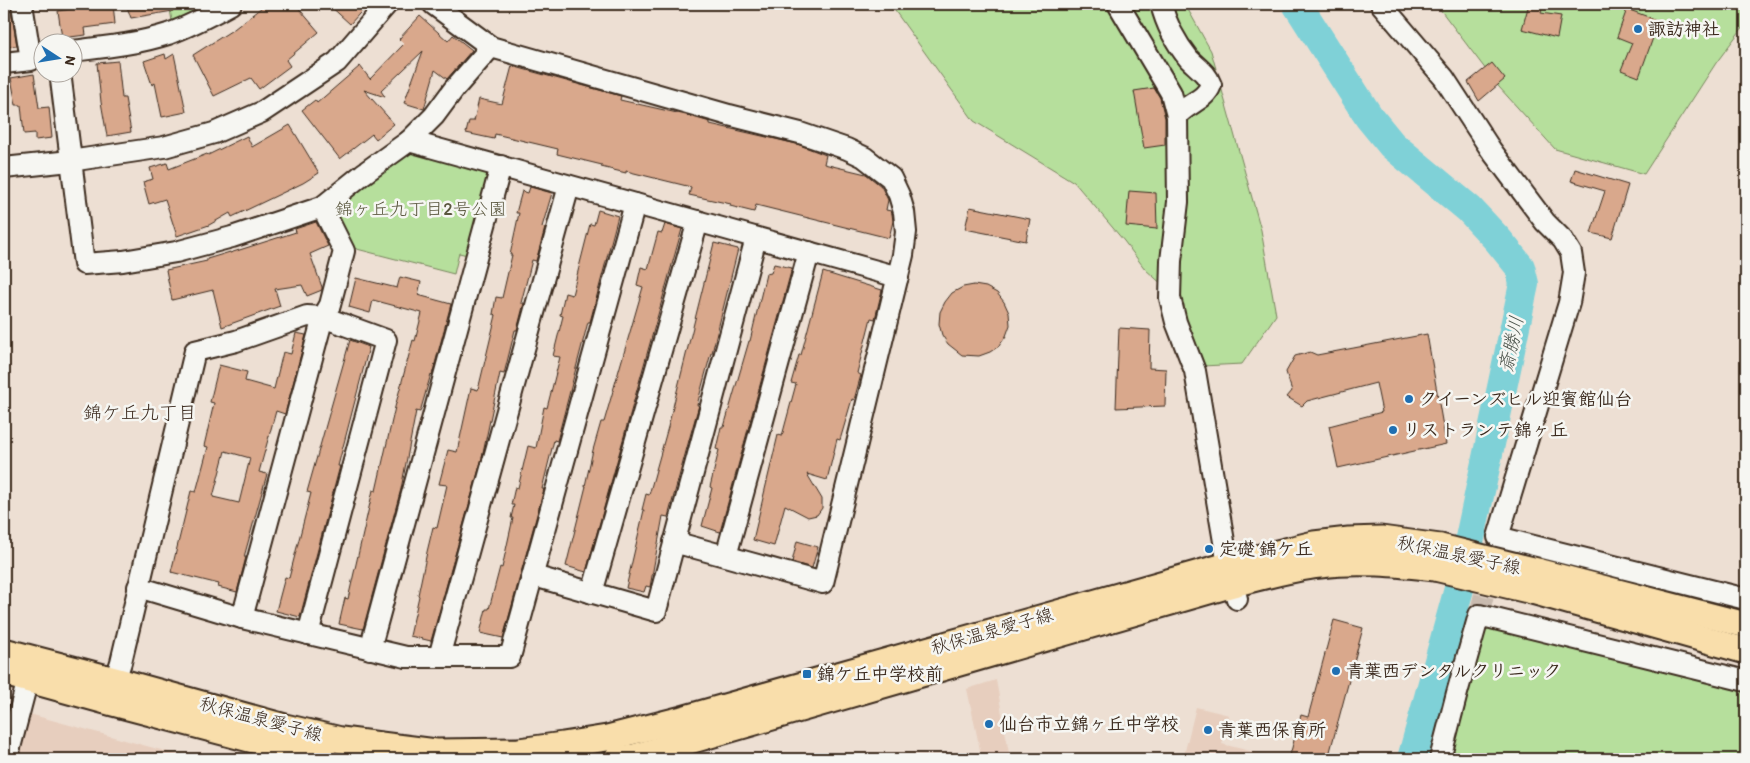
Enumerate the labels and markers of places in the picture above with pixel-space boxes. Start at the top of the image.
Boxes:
place label: 諏訪神社 [1648,18,1720,40]
marker: 諏訪神社 [1632,23,1644,35]
place label: クイーンズヒル迎賓館仙台 [1419,388,1632,410]
marker: クイーンズヒル迎賓館仙台 [1403,393,1415,405]
place label: リストランテ錦ヶ丘 [1403,419,1568,441]
marker: リストランテ錦ヶ丘 [1387,424,1399,436]
place label: 定礎 錦ケ丘 [1219,538,1313,560]
marker: 定礎 錦ケ丘 [1203,543,1215,555]
place label: 青葉西デンタルクリニック [1346,660,1561,682]
place label: 錦ケ丘中学校前 [817,663,943,685]
marker: 青葉西デンタルクリニック [1330,665,1342,677]
marker: 錦ケ丘中学校前 [801,668,813,680]
place label: 仙台市立錦ヶ丘中学校 [999,713,1179,735]
marker: 仙台市立錦ヶ丘中学校 [983,718,995,730]
place label: 青葉西保育所 [1218,719,1326,741]
marker: 青葉西保育所 [1202,724,1214,736]

